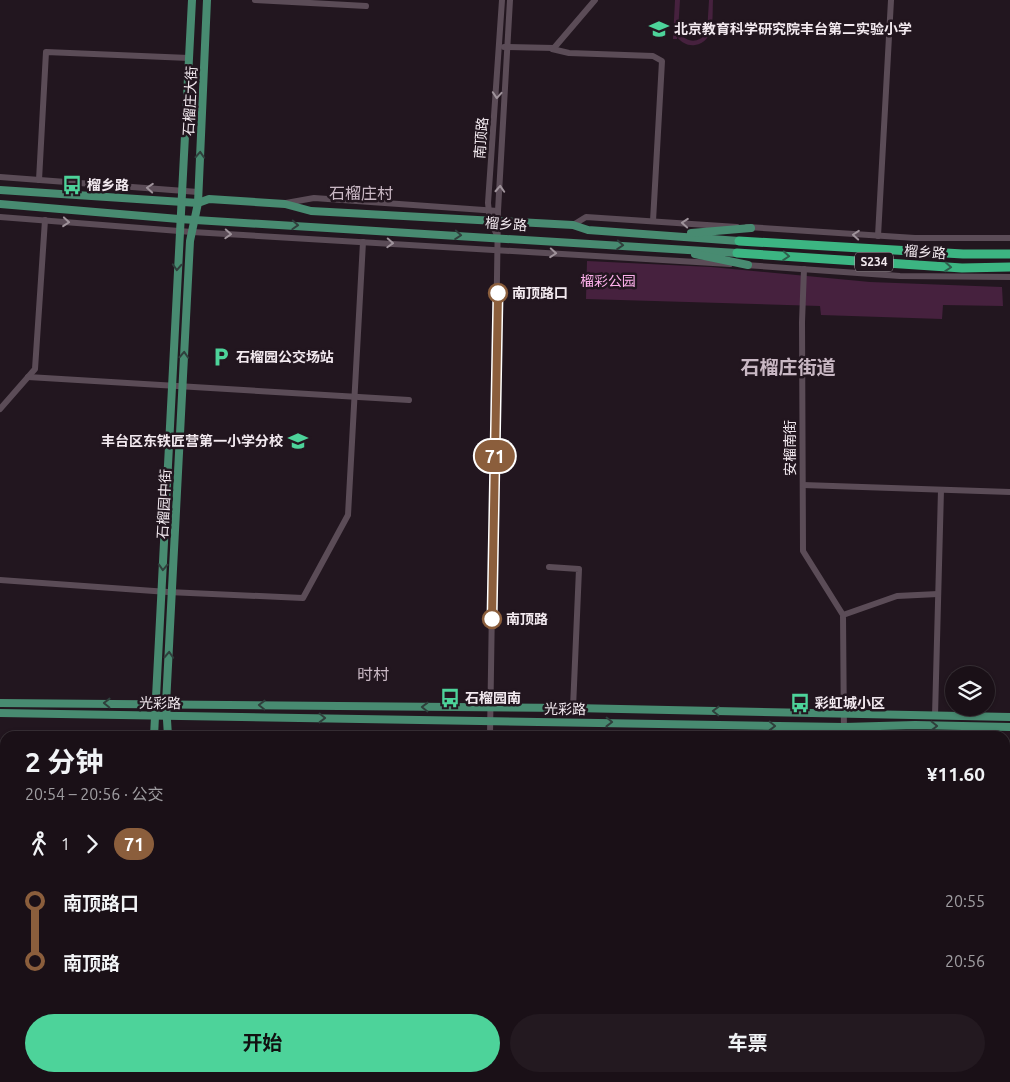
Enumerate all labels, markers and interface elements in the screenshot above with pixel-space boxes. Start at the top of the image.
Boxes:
school or university icon: 北京教育科学研究院丰台第二实验小学 [648,18,670,40]
place label: 北京教育科学研究院丰台第二实验小学 [674,21,912,37]
street label: 石榴庄大街 [180,66,200,136]
one-way arrow [491,92,502,100]
street label: 南顶路 [471,116,491,160]
one-way arrow [195,150,206,158]
bus stop icon: 榴乡路 [61,174,83,196]
place label: 榴乡路 [87,177,129,193]
one-way arrow [146,183,154,194]
district label: 石榴庄村 [329,184,393,202]
one-way arrow [494,185,505,193]
street label: 榴乡路 [484,215,528,233]
one-way arrow [62,216,70,227]
one-way arrow [681,218,689,229]
one-way arrow [292,219,300,230]
one-way arrow [224,228,232,239]
one-way arrow [454,229,462,240]
one-way arrow [852,229,860,240]
one-way arrow [387,238,395,249]
one-way arrow [616,240,624,251]
street label: 榴乡路 [903,243,947,261]
one-way arrow [549,247,557,258]
one-way arrow [782,250,790,261]
road number: S234 [855,252,893,272]
one-way arrow [944,262,952,273]
one-way arrow [171,264,182,272]
park label: 榴彩公园 [580,273,636,289]
marker: 南顶路口 [488,283,508,303]
place label: 南顶路口 [512,285,568,301]
parking icon: 石榴园公交场站 [210,346,232,368]
place label: 石榴园公交场站 [236,349,334,365]
one-way arrow [179,350,190,358]
district label: 石榴庄街道 [740,356,836,378]
street label: 安榴南街 [782,420,798,476]
school or university icon: 丰台区东铁匠营第一小学分校 [287,430,309,452]
place label: 丰台区东铁匠营第一小学分校 [101,433,283,449]
line badge: 71 [472,440,518,472]
text: 71 [485,446,505,466]
street label: 石榴园中街 [154,469,174,539]
one-way arrow [158,564,168,571]
marker: 南顶路 [482,609,502,629]
place label: 南顶路 [506,611,548,627]
one-way arrow [163,651,174,659]
district label: 时村 [357,665,389,683]
map controls [945,666,995,716]
button: layers [945,666,995,716]
bus stop icon: 石榴园南 [439,687,461,709]
place label: 石榴园南 [465,690,521,706]
bus stop icon: 彩虹城小区 [789,692,811,714]
street label: 光彩路 [139,695,181,711]
place label: 彩虹城小区 [815,695,885,711]
one-way arrow [103,698,110,708]
one-way arrow [258,700,266,710]
street label: 光彩路 [544,701,586,717]
one-way arrow [420,702,428,712]
one-way arrow [712,706,720,716]
one-way arrow [318,713,326,723]
one-way arrow [606,717,613,727]
one-way arrow [768,720,776,731]
one-way arrow [930,720,938,731]
text: 2 分钟 [25,746,103,777]
text: ¥11.60 [927,763,985,785]
text: 20:54 – 20:56 · 公交 [25,785,164,803]
icon: walk [25,830,53,858]
icon: forward [78,830,106,858]
text: 71 [124,834,144,854]
text: 1 [61,835,70,853]
text: 南顶路口 [63,892,139,914]
text: 20:55 [945,892,985,910]
text: 南顶路 [63,952,120,974]
text: 20:56 [945,952,985,970]
button: 开始 [25,1014,500,1072]
button: 车票 [510,1014,985,1072]

